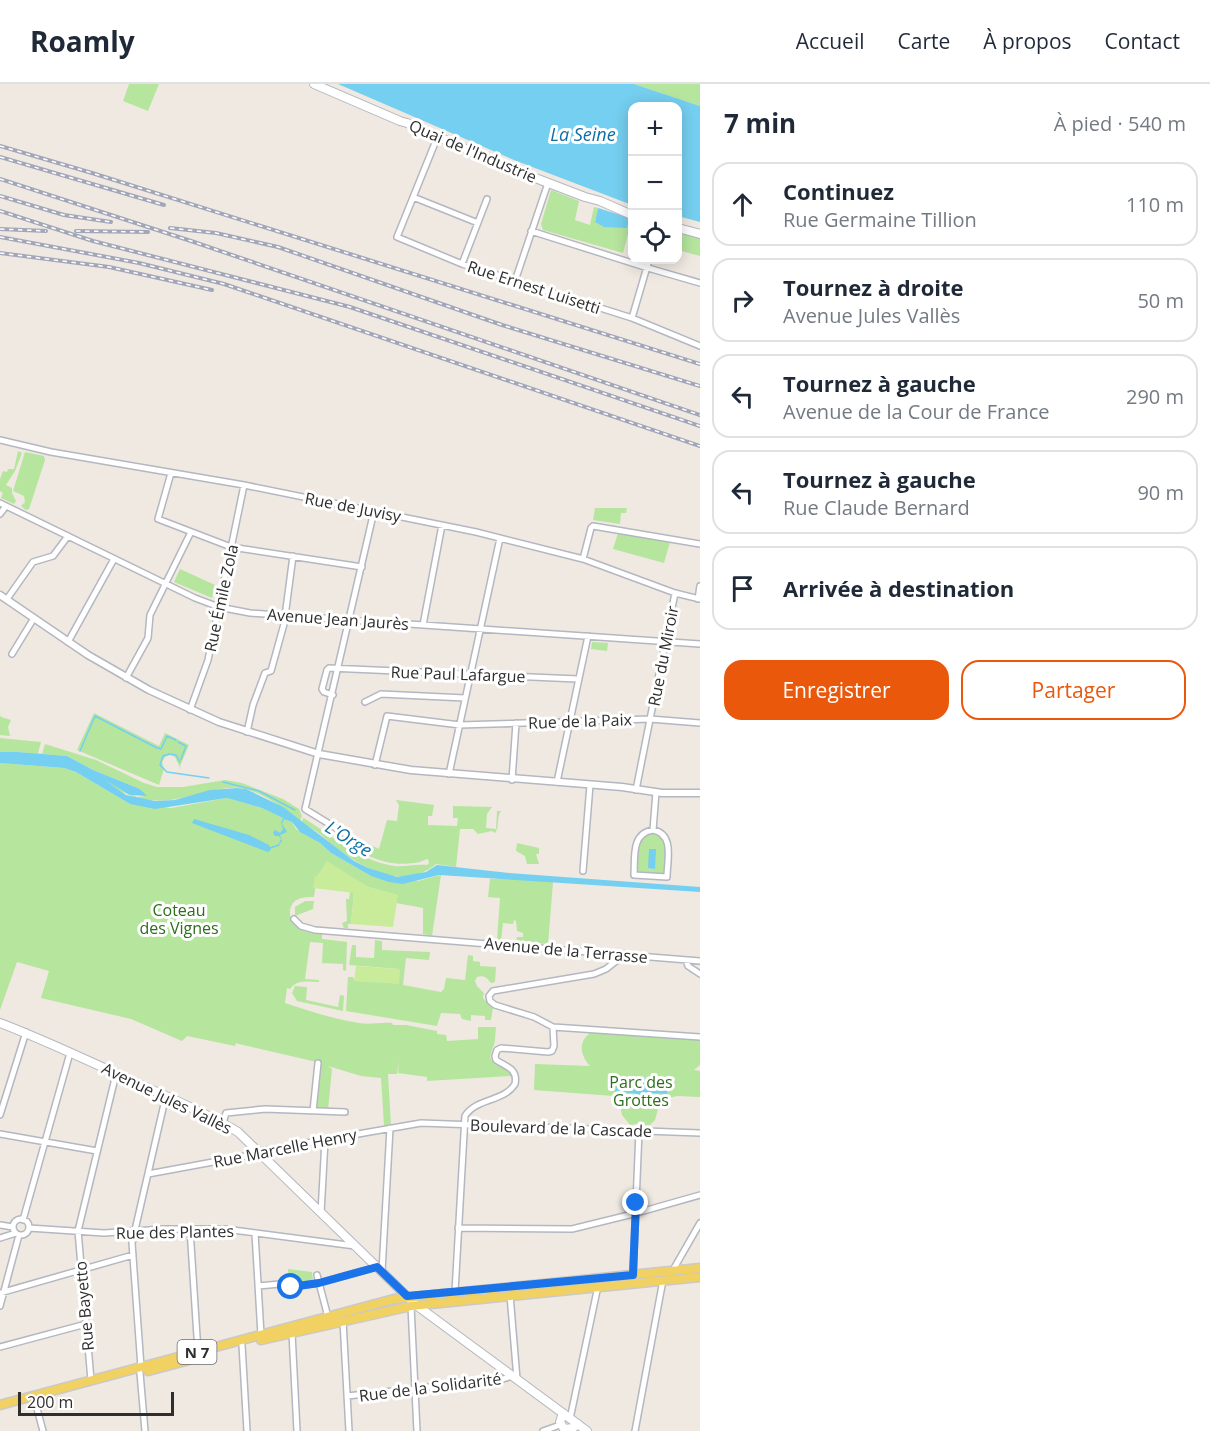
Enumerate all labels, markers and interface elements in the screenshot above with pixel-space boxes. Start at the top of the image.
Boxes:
text: Roamly [30,22,135,60]
text: Accueil [796,27,864,55]
text: Carte [897,27,950,55]
text: À propos [983,27,1072,55]
text: Contact [1105,27,1180,55]
map controls [628,102,682,264]
button: + [628,102,682,156]
text: 7 min [724,105,796,141]
text: À pied · 540 m [1054,110,1186,137]
street label: Quai de l'Industrie [406,114,540,188]
water label: La Seine [550,122,616,146]
button: − [628,156,682,210]
text: Continuez [783,176,894,206]
icon: ahead [726,188,759,221]
text: 110 m [1126,191,1184,218]
text: Rue Germaine Tillion [783,206,977,233]
button: locate [628,210,682,264]
street label: Rue Ernest Luisetti [465,255,603,319]
text: Tournez à droite [783,272,964,302]
icon: right [726,284,759,317]
text: 50 m [1137,287,1184,314]
text: Avenue Jules Vallès [783,302,960,329]
text: Tournez à gauche [783,368,976,398]
icon: left [726,380,759,413]
text: 290 m [1126,383,1184,410]
text: Avenue de la Cour de France [783,398,1049,425]
text: Tournez à gauche [783,464,976,494]
icon: left [726,476,759,509]
text: 90 m [1137,479,1184,506]
street label: Rue de Juvisy [303,487,404,527]
text: Rue Claude Bernard [783,494,970,521]
street label: Rue Émile Zola [199,542,243,654]
icon: arrive [726,572,759,605]
text: Arrivée à destination [783,573,1014,603]
street label: Avenue Jean Jaurès [266,603,410,635]
street label: Rue du Miroir [642,604,684,708]
button: Enregistrer [724,660,949,720]
button: Partager [961,660,1186,720]
street label: Rue Paul Lafargue [390,661,526,687]
street label: Rue de la Paix [528,708,633,734]
water label: L'Orge [321,814,377,862]
park label: Coteau des Vignes [139,899,219,939]
street label: Avenue de la Terrasse [483,932,649,968]
street label: Avenue Jules Vallès [98,1057,236,1139]
park label: Parc des Grottes [609,1071,673,1111]
street label: Boulevard de la Cascade [470,1114,652,1142]
street label: Rue Marcelle Henry [211,1123,360,1173]
route end [622,1189,648,1215]
street label: Rue des Plantes [116,1220,234,1244]
street label: Rue Bayetto [69,1260,99,1352]
route start [277,1273,303,1299]
road number: N 7 [178,1340,216,1364]
street label: Rue de la Solidarité [358,1367,502,1407]
scale bar [18,1389,174,1416]
text: 200 m [27,1391,73,1413]

